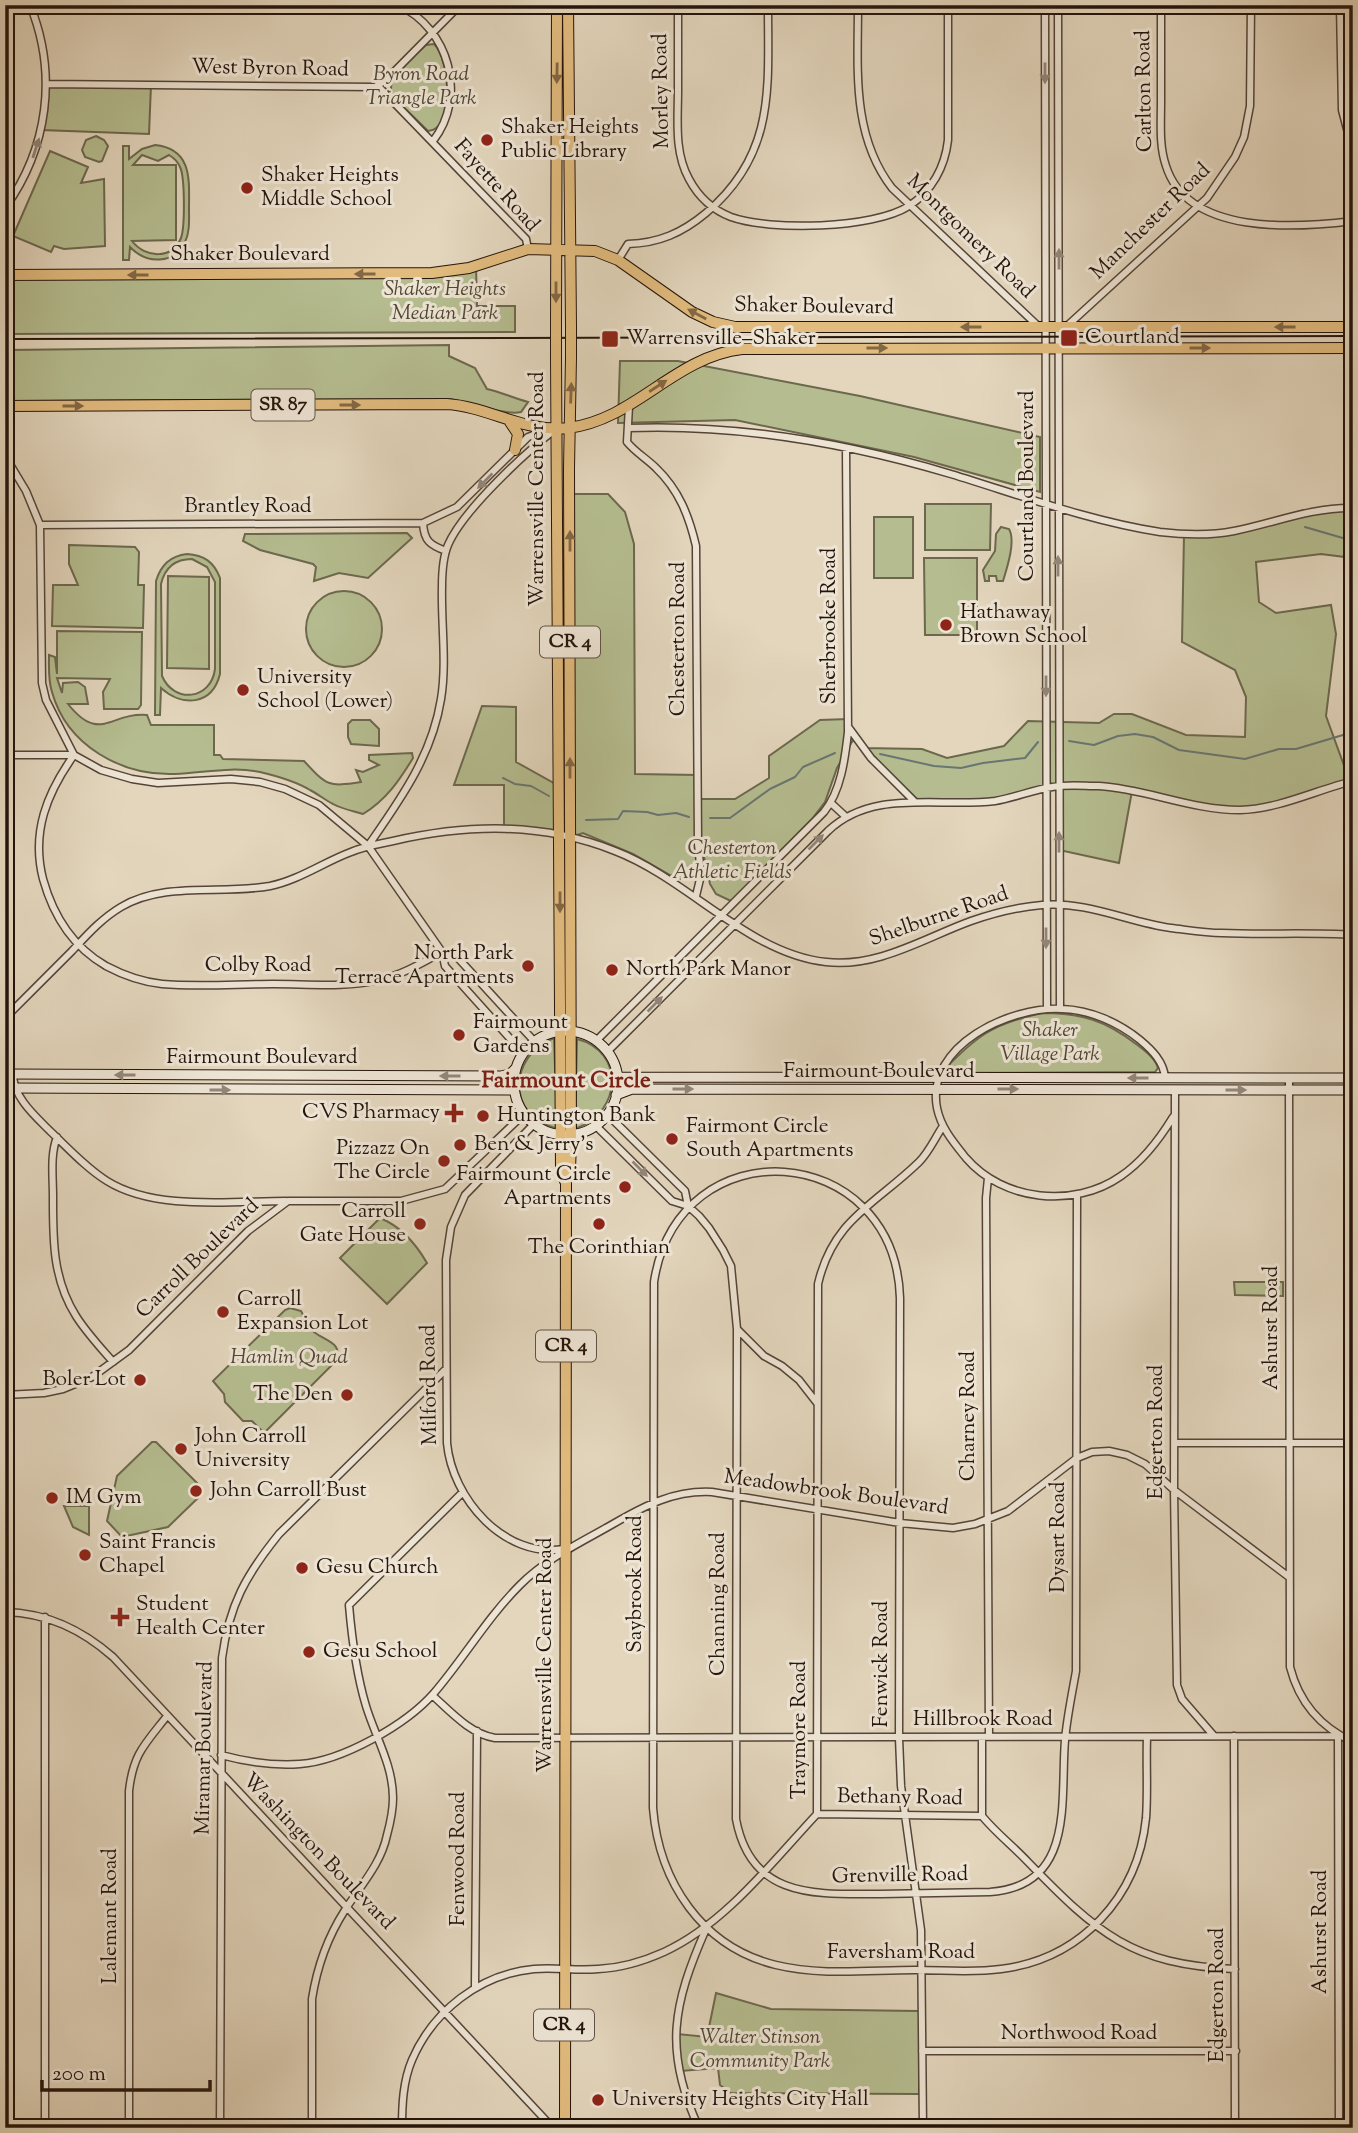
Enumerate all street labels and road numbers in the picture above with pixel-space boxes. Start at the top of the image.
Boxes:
street label: Carlton Road [1129,30,1161,152]
street label: Morley Road [646,33,678,149]
street label: West Byron Road [191,53,349,85]
street label: Fayette Road [446,133,546,239]
street label: Manchester Road [1084,157,1218,287]
street label: Montgomery Road [899,168,1041,306]
street label: Shaker Boulevard [170,240,330,270]
street label: Shaker Boulevard [734,291,894,323]
street label: Warrensville Center Road [523,371,553,607]
road number: SR 87 [252,390,314,420]
street label: Courtland Boulevard [1013,390,1043,582]
street label: Brantley Road [184,492,312,522]
street label: Sherbrooke Road [815,547,845,704]
street label: Chesterton Road [664,562,694,716]
road number: CR 4 [540,626,600,657]
street label: Shelburne Road [865,879,1013,955]
street label: Colby Road [205,951,312,981]
street label: Fairmount Boulevard [166,1043,358,1073]
street label: Fairmount Boulevard [783,1057,975,1087]
street label: Carroll Boulevard [130,1192,267,1326]
street label: Ashurst Road [1257,1266,1287,1390]
street label: Milford Road [414,1324,446,1446]
road number: CR 4 [536,1330,596,1362]
street label: Charney Road [954,1351,984,1481]
street label: Edgerton Road [1142,1364,1172,1499]
street label: Meadowbrook Boulevard [722,1462,950,1524]
street label: Dysart Road [1044,1481,1074,1593]
street label: Saybrook Road [621,1515,651,1653]
street label: Channing Road [704,1532,734,1676]
street label: Warrensville Center Road [531,1537,561,1773]
street label: Fenwick Road [867,1600,897,1728]
street label: Miramar Boulevard [188,1661,222,1835]
street label: Traymore Road [785,1661,815,1799]
street label: Hillbrook Road [913,1705,1053,1735]
street label: Washington Boulevard [235,1767,401,1937]
street label: Bethany Road [837,1782,963,1814]
street label: Fenwood Road [444,1792,474,1926]
street label: Lalemant Road [96,1848,126,1984]
street label: Grenville Road [831,1860,969,1892]
street label: Ashurst Road [1306,1870,1336,1994]
street label: Edgerton Road [1203,1927,1233,2062]
street label: Faversham Road [827,1938,975,1968]
road number: CR 4 [534,2010,594,2040]
street label: Northwood Road [1001,2019,1158,2049]

